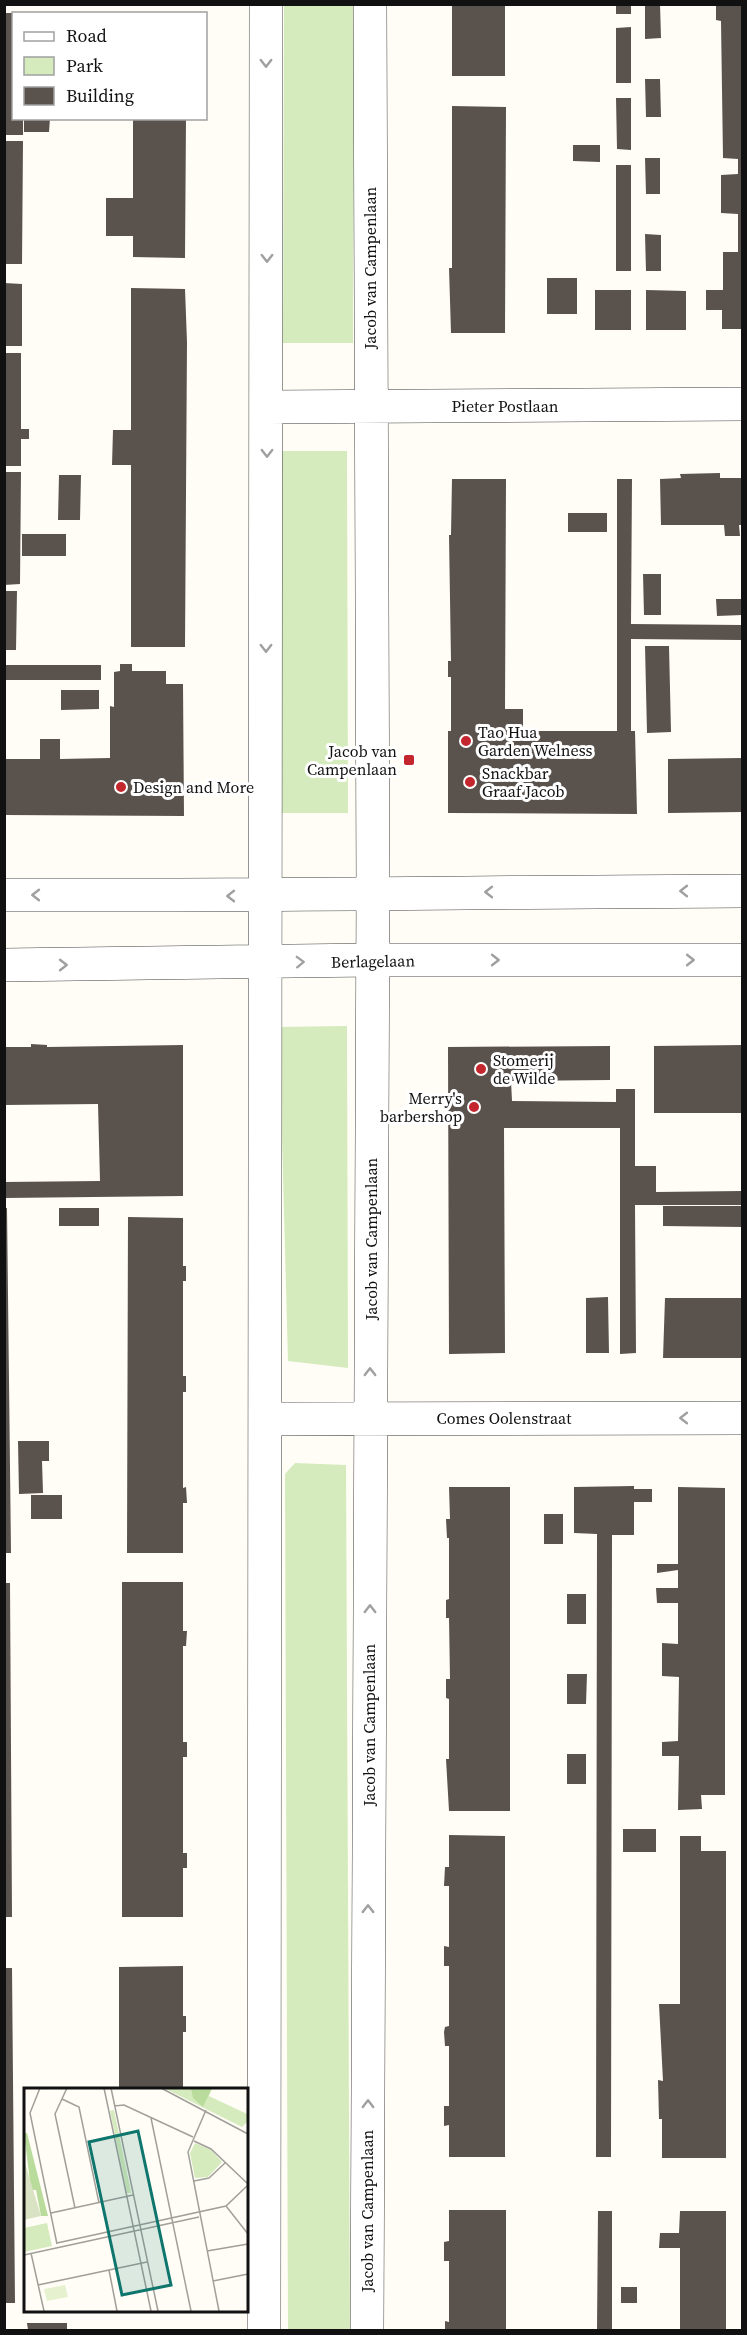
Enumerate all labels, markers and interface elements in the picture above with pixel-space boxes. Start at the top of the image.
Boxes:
legend [12,12,207,120]
text: Road [66,23,107,48]
text: Park [66,53,103,78]
one-way arrow [260,58,272,67]
text: Building [66,83,134,108]
street label: Jacob van Campenlaan [359,186,381,350]
one-way arrow [261,253,273,262]
street label: Pieter Postlaan [452,395,559,417]
one-way arrow [261,448,273,457]
one-way arrow [260,643,272,652]
place label: Tao Hua Garden Welness [478,721,593,761]
marker: Tao Hua Garden Welness [459,734,473,748]
place label: Jacob van Campenlaan [307,740,397,780]
marker: Jacob van Campenlaan [402,753,416,767]
place label: Snackbar Graaf Jacob [482,762,565,802]
marker: Snackbar Graaf Jacob [463,775,477,789]
place label: Design and More [133,776,254,798]
marker: Design and More [114,780,128,794]
one-way arrow [680,885,689,897]
one-way arrow [485,886,494,898]
one-way arrow [32,889,41,901]
one-way arrow [227,890,236,902]
street label: Berlagelaan [331,949,416,973]
one-way arrow [490,954,499,966]
one-way arrow [685,954,694,966]
one-way arrow [295,956,304,968]
one-way arrow [58,959,67,971]
place label: Stomerij de Wilde [493,1049,555,1089]
marker: Stomerij de Wilde [474,1062,488,1076]
place label: Merry's barbershop [380,1087,462,1127]
marker: Merry's barbershop [467,1100,481,1114]
street label: Jacob van Campenlaan [360,1157,382,1321]
one-way arrow [364,1368,376,1377]
street label: Comes Oolenstraat [437,1407,572,1429]
one-way arrow [680,1412,689,1424]
one-way arrow [363,1605,376,1614]
street label: Jacob van Campenlaan [358,1643,380,1807]
one-way arrow [362,1905,374,1914]
inset map [24,2088,248,2311]
one-way arrow [362,2100,374,2109]
street label: Jacob van Campenlaan [356,2129,378,2293]

